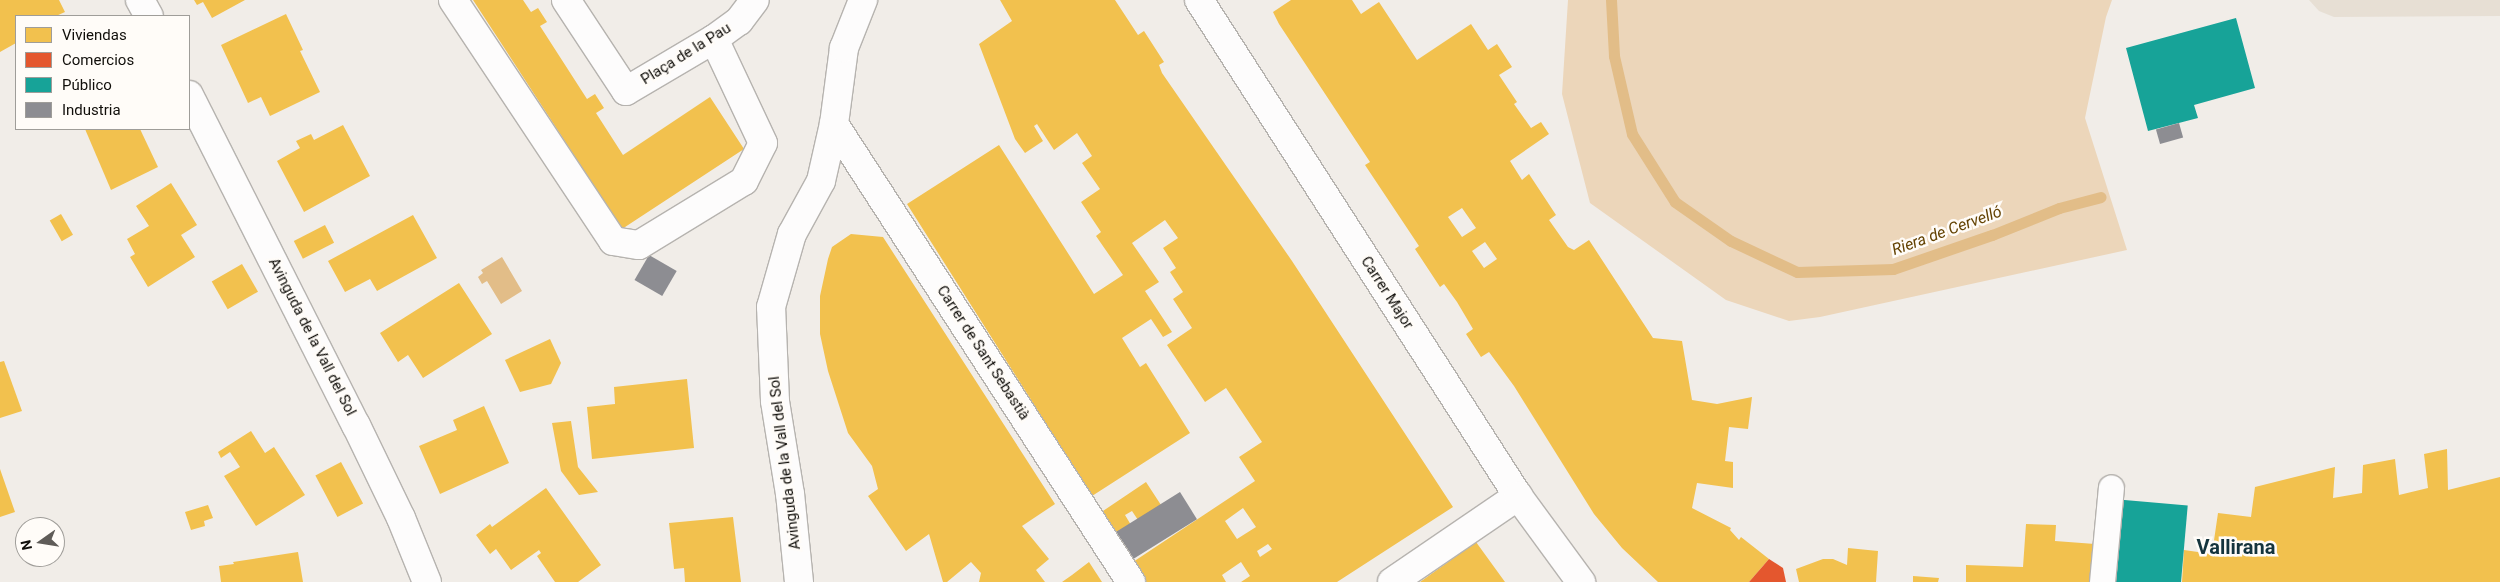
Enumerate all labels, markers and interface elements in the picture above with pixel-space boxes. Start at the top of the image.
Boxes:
legend [15,15,190,130]
street label: Plaça de la Pau [638,19,734,89]
text: Viviendas [62,26,127,44]
text: Comercios [62,51,134,69]
text: Público [62,76,112,94]
text: Industria [62,101,121,119]
water label: Riera de Cervelló [1889,202,2005,260]
street label: Carrer Major [1357,253,1417,333]
street label: Avinguda de la Vall del Sol [264,255,360,419]
street label: Carrer de Sant Sebastià [933,282,1033,424]
street label: Avinguda de la Vall del Sol [765,375,805,551]
north arrow [15,517,65,567]
district label: Vallirana [2197,535,2275,559]
text: N [17,539,35,552]

